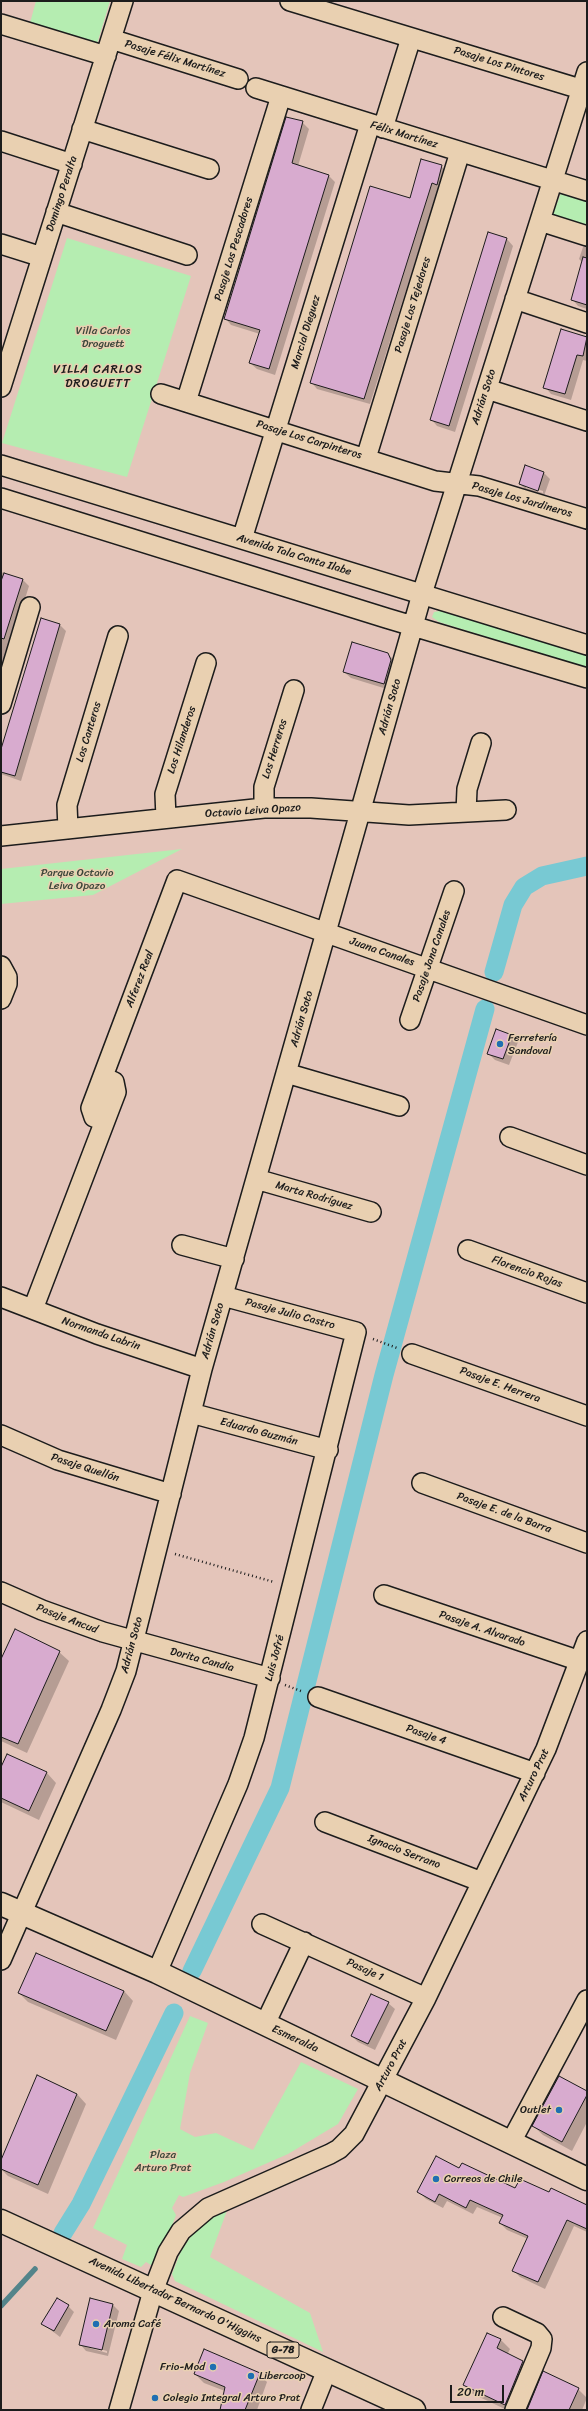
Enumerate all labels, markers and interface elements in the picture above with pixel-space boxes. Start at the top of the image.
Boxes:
street label: Pasaje Félix Martínez [123,37,227,81]
street label: Pasaje Los Pintores [452,44,546,84]
street label: Félix Martínez [369,118,439,152]
street label: Domingo Peralta [44,154,80,234]
street label: Pasaje Los Pescadores [212,195,256,303]
street label: Pasaje Los Tejedores [392,255,434,355]
street label: Marcial Dieguez [288,293,324,371]
park label: Villa Carlos Droguett [76,324,130,350]
district label: VILLA CARLOS DROGUETT [53,363,143,391]
street label: Adrián Soto [469,367,499,427]
street label: Pasaje Los Carpinteros [255,418,363,462]
street label: Pasaje Los Jardineros [470,479,574,521]
street label: Avenida Tala Canta Ilabe [235,531,353,579]
street label: Adrián Soto [376,677,404,737]
street label: Los Canteros [74,700,104,764]
street label: Los Hilanderos [165,705,199,775]
street label: Los Herreros [260,718,290,780]
street label: Octavio Leiva Opazo [205,801,301,821]
park label: Parque Octavio Leiva Opazo [41,866,113,892]
street label: Pasaje Jana Canales [410,908,454,1004]
street label: Juana Canales [348,935,416,969]
street label: Alferez Real [123,949,157,1009]
street label: Adrián Soto [288,989,316,1049]
place label: Ferretería Sandoval [508,1031,557,1057]
marker: Ferretería Sandoval [495,1039,505,1049]
street label: Marta Rodríguez [274,1179,354,1213]
street label: Florencio Rojas [490,1253,564,1291]
street label: Pasaje Julio Castro [244,1296,336,1332]
street label: Adrián Soto [199,1301,227,1361]
street label: Normanda Labrin [60,1314,142,1354]
street label: Pasaje E. Herrera [458,1364,542,1406]
street label: Eduardo Guzmán [219,1415,299,1449]
street label: Pasaje Quellón [49,1451,121,1485]
street label: Pasaje E. de la Barra [455,1490,553,1536]
street label: Pasaje Ancud [34,1601,100,1637]
street label: Pasaje A. Alvarado [437,1608,527,1650]
street label: Adrián Soto [118,1615,146,1675]
street label: Luis Jofré [262,1633,288,1683]
street label: Dorita Candia [169,1645,235,1675]
street label: Pasaje 4 [404,1722,448,1748]
street label: Arturo Prat [516,1747,552,1803]
street label: Ignacio Serrano [366,1832,442,1872]
street label: Pasaje 1 [344,1956,386,1984]
street label: Esmeralda [270,2023,320,2055]
street label: Arturo Prat [372,2037,410,2093]
place label: Outlet [520,2103,551,2117]
marker: Outlet [554,2105,564,2115]
park label: Plaza Arturo Prat [135,2148,191,2174]
place label: Correos de Chile [444,2172,523,2186]
marker: Correos de Chile [431,2174,441,2184]
street label: Avenida Libertador Bernardo O'Higgins [87,2254,263,2346]
place label: Aroma Café [104,2317,161,2331]
marker: Aroma Café [91,2319,101,2329]
road number: G-78 [267,2342,299,2358]
place label: Frio-Mod [160,2360,205,2374]
marker: Frio-Mod [208,2362,218,2372]
place label: Libercoop [259,2369,306,2383]
marker: Libercoop [246,2371,256,2381]
scale bar [452,2377,506,2403]
text: 20 m [457,2381,484,2403]
place label: Colegio Integral Arturo Prat [163,2391,301,2405]
marker: Colegio Integral Arturo Prat [150,2393,160,2403]

